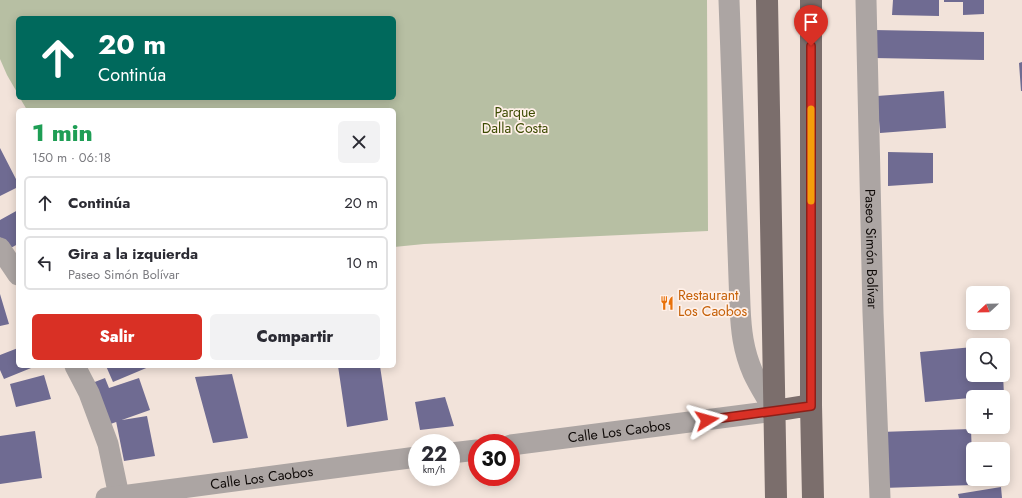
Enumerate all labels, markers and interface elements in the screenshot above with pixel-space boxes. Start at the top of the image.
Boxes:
pin [794,5,828,46]
icon: arrive [800,11,822,33]
text: 20 m [98,24,166,65]
icon: ahead [32,32,84,84]
text: Continúa [98,62,166,88]
park label: Parque Dalla Costa [482,102,548,138]
text: 1 min [32,115,93,150]
button: close [338,121,380,163]
text: 150 m · 06:18 [32,148,111,167]
street label: Paseo Simón Bolívar [860,189,883,309]
icon: ahead [34,192,56,214]
text: Continúa [68,192,130,214]
text: 20 m [344,192,378,214]
text: Gira a la izquierda [68,243,198,265]
icon: left [34,252,56,274]
text: 10 m [346,252,378,274]
text: Paseo Simón Bolívar [68,265,180,284]
place label: Restaurant Los Caobos [678,285,747,321]
north arrow [966,286,1010,330]
map controls [966,286,1010,486]
restaurant icon: Restaurant Los Caobos [659,295,675,311]
button: Salir [32,314,202,360]
button: Compartir [210,314,380,360]
button: search [966,338,1010,382]
button: + [966,390,1010,434]
position arrow [686,399,728,441]
street label: Calle Los Caobos [567,414,672,448]
speed limit sign: 30 [468,434,520,486]
text: 22 [421,440,447,469]
button: − [966,442,1010,486]
street label: Calle Los Caobos [209,461,315,494]
text: km/h [423,462,445,477]

